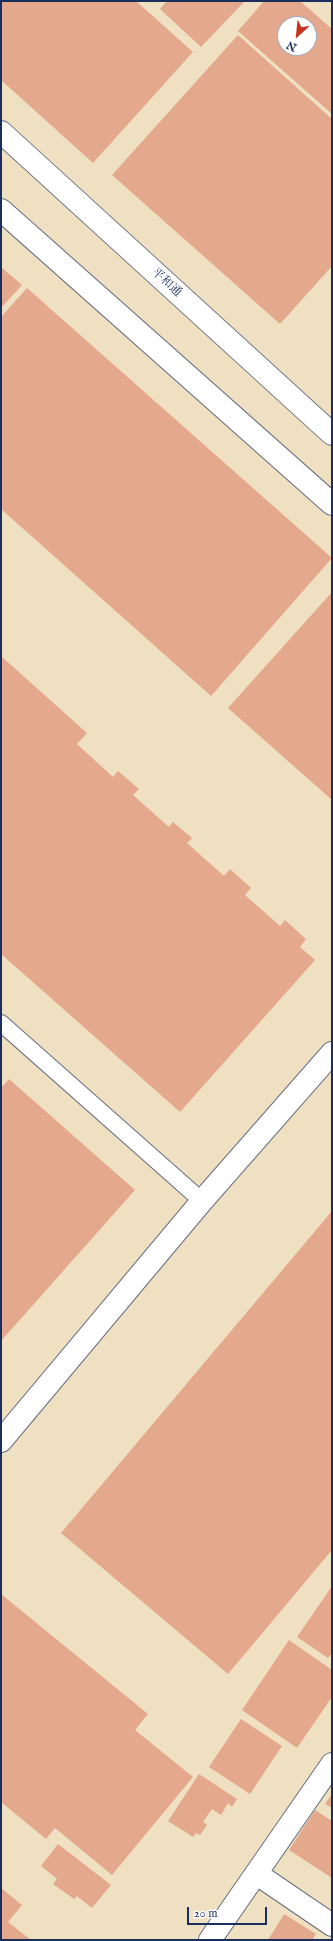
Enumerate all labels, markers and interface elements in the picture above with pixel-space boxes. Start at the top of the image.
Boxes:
north arrow [277,16,317,56]
text: N [285,37,299,54]
street label: 平和通 [148,266,184,300]
scale bar [189,1899,269,1925]
text: 20 m [194,1906,217,1921]

